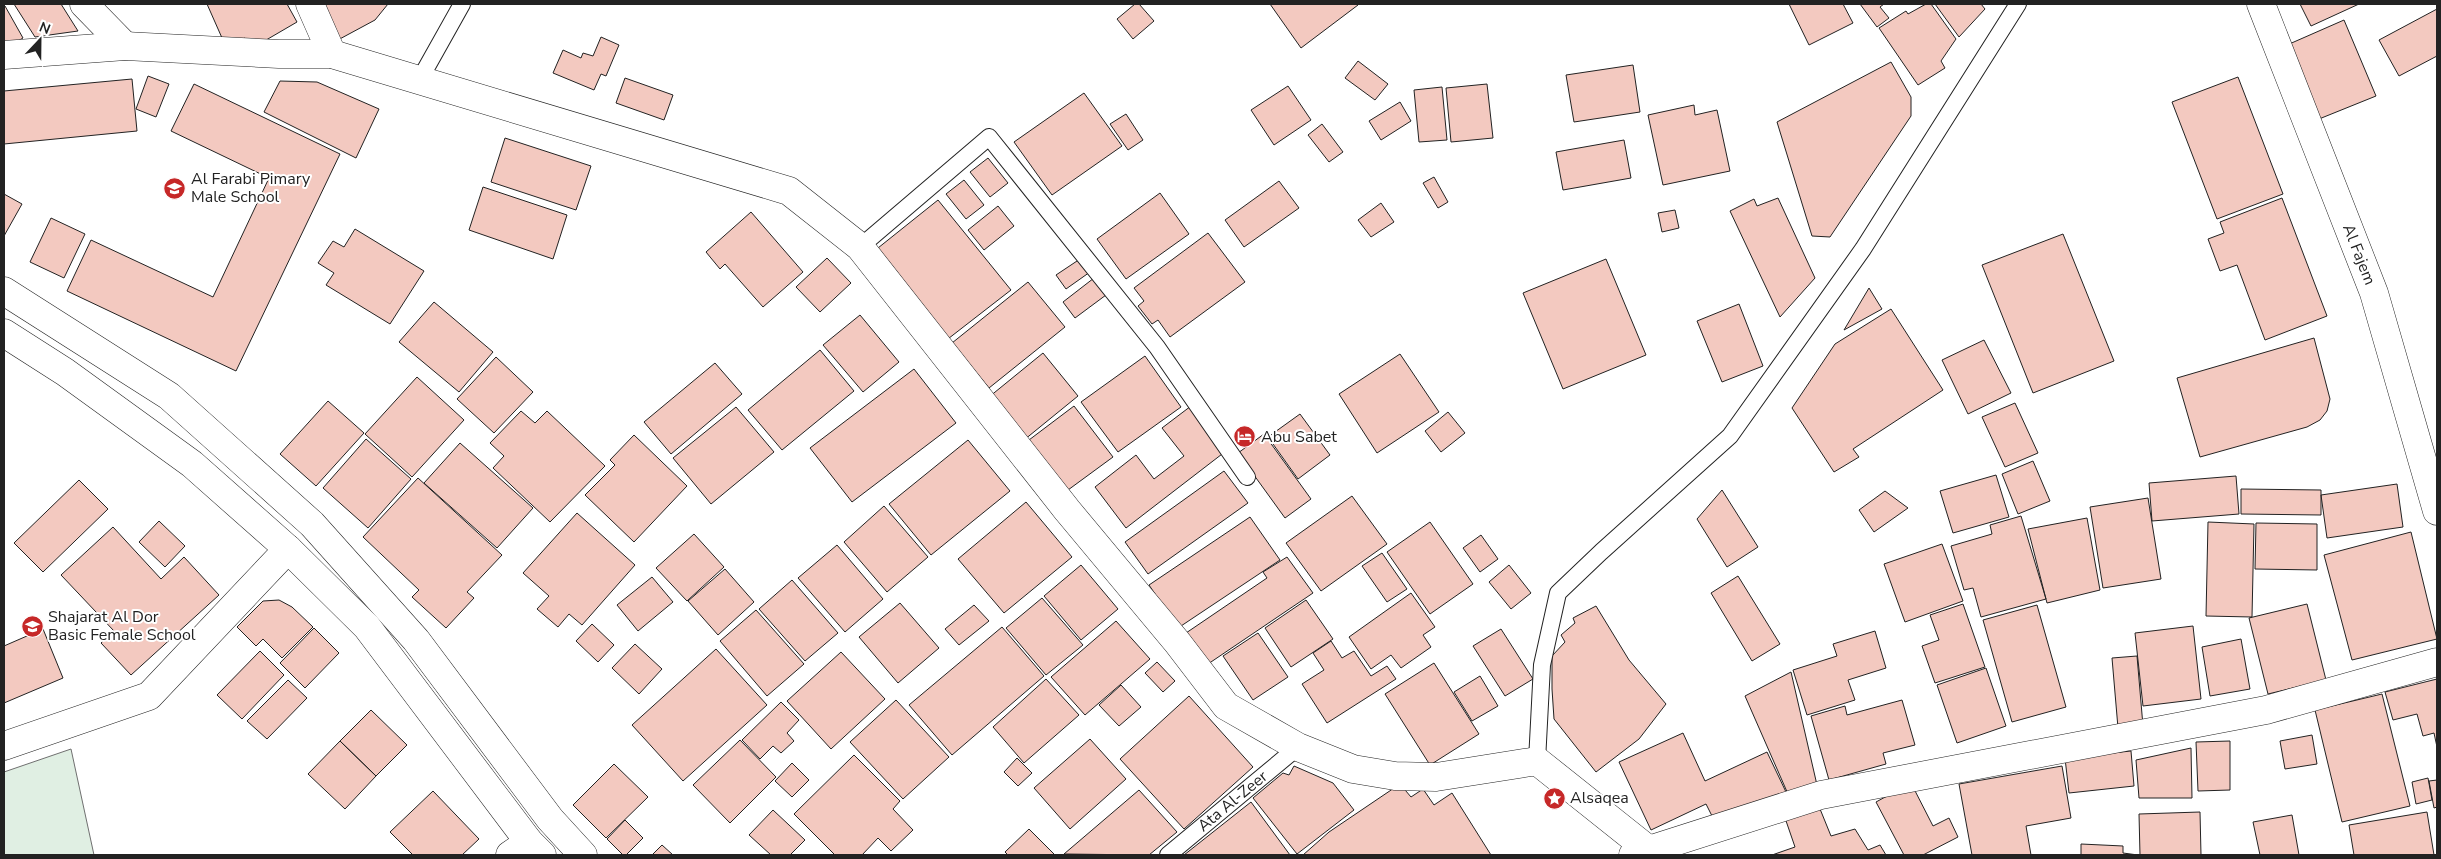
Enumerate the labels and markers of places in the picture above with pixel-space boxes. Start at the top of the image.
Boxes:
place label: Al Farabi Pimary Male School [191,168,311,208]
school or university icon: Al Farabi Pimary Male School [163,176,187,200]
hotel icon: Abu Sabet [1233,425,1257,449]
place label: Abu Sabet [1261,426,1337,448]
place label: Shajarat Al Dor Basic Female School [48,606,196,646]
school or university icon: Shajarat Al Dor Basic Female School [20,614,44,638]
place icon: Alsaqea [1542,786,1566,810]
place label: Alsaqea [1570,787,1629,809]

